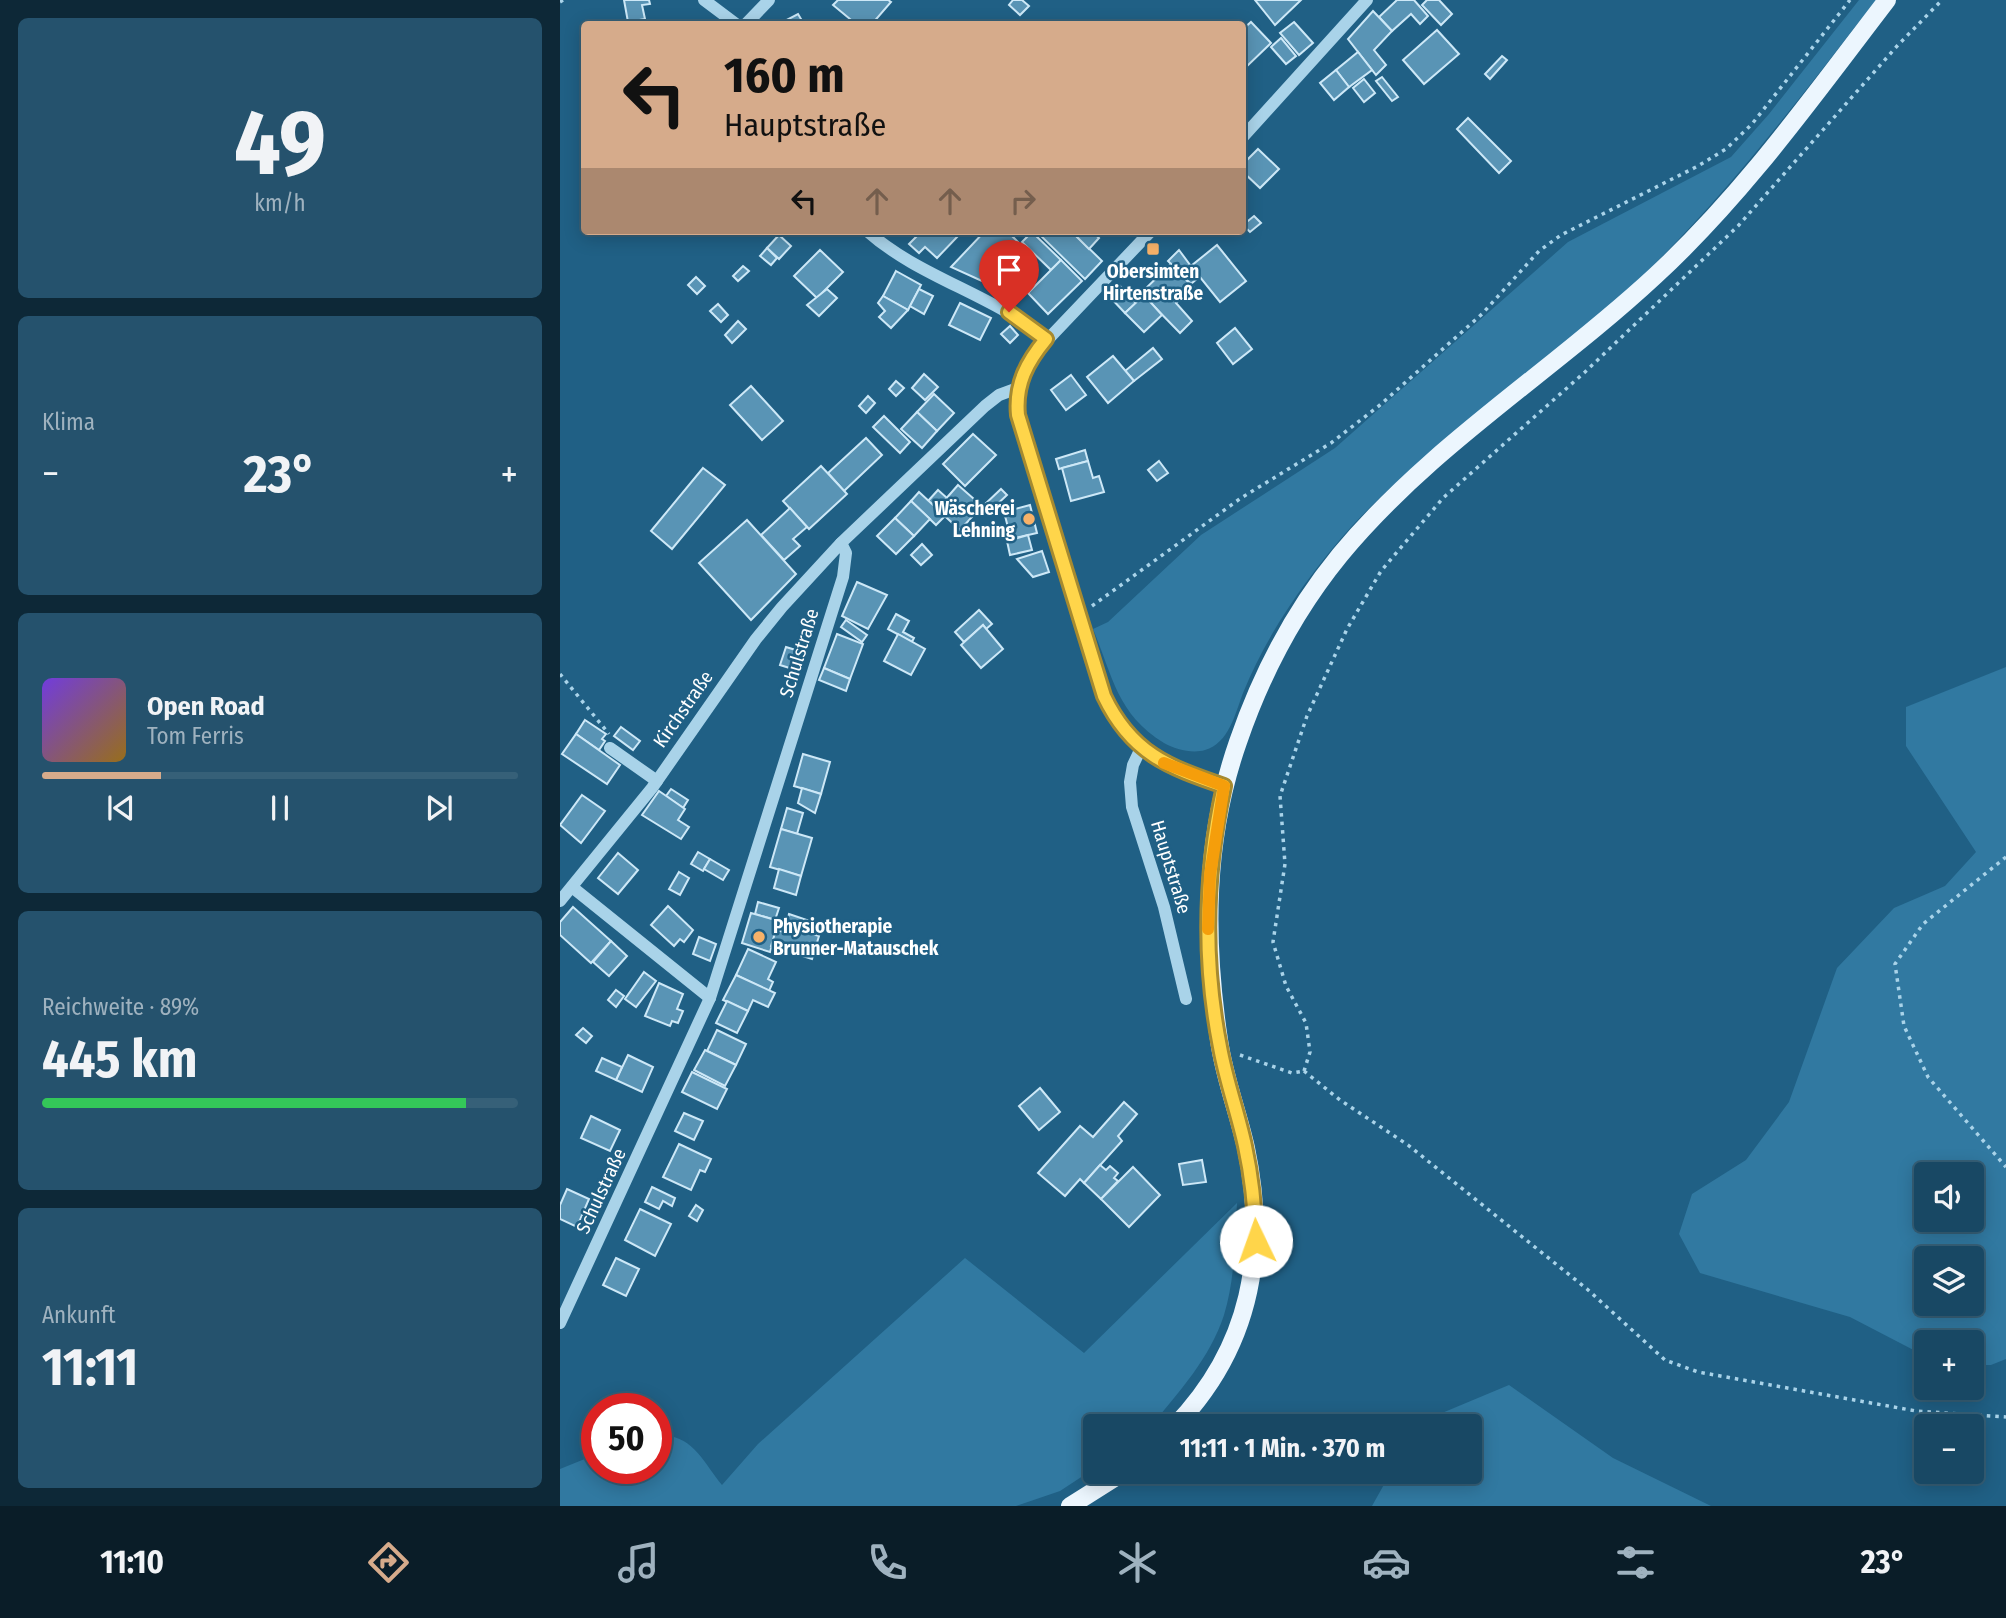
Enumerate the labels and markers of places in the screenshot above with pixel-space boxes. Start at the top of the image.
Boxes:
pin [979,240,1039,312]
marker: Obersimten Hirtenstraße [1145,241,1161,257]
place label: Obersimten Hirtenstraße [1103,260,1203,305]
place label: Wäscherei Lehning [934,497,1016,542]
marker: Wäscherei Lehning [1021,511,1037,527]
place label: Physiotherapie Brunner-Matauschek [773,915,939,960]
marker: Physiotherapie Brunner-Matauschek [751,929,767,945]

